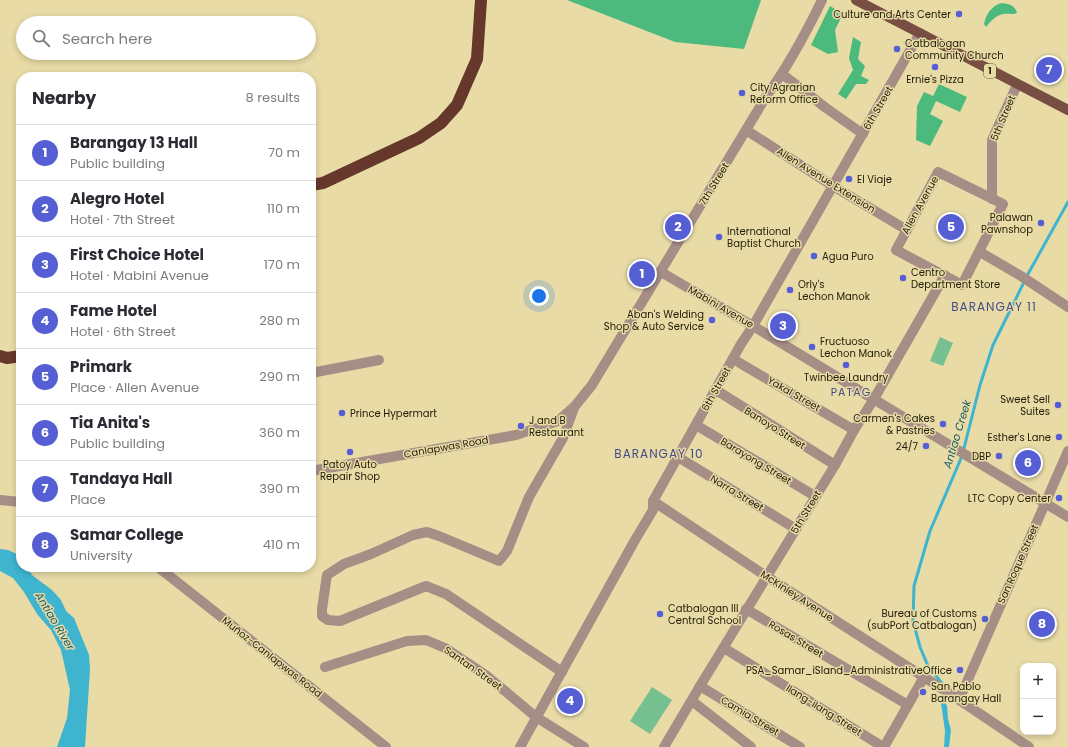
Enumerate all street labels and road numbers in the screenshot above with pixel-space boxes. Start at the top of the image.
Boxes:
road number: 1 [984,64,996,78]
street label: 6th Street [859,83,897,133]
street label: 5th Street [987,93,1019,143]
street label: Allen Avenue Extension [774,143,878,217]
street label: 7th Street [695,159,733,208]
street label: Allen Avenue [898,173,942,237]
street label: Mabini Avenue [685,282,757,332]
street label: 6th Street [698,364,734,414]
street label: Yakal Street [765,373,824,415]
street label: Banoyo Street [741,403,809,453]
street label: Canlapwas Road [402,432,490,462]
street label: Barayong Street [718,434,795,488]
street label: Narra Street [707,471,767,515]
street label: 5th Street [787,487,825,537]
street label: San Roque Street [994,522,1042,606]
street label: McKinley Avenue [758,567,836,625]
street label: Muñoz-Canlapwas Road [219,613,325,701]
street label: Rosas Street [766,617,827,661]
street label: Santan Street [441,642,505,694]
street label: Ilang-ilang Street [783,681,865,740]
street label: Camia Street [718,693,782,740]

